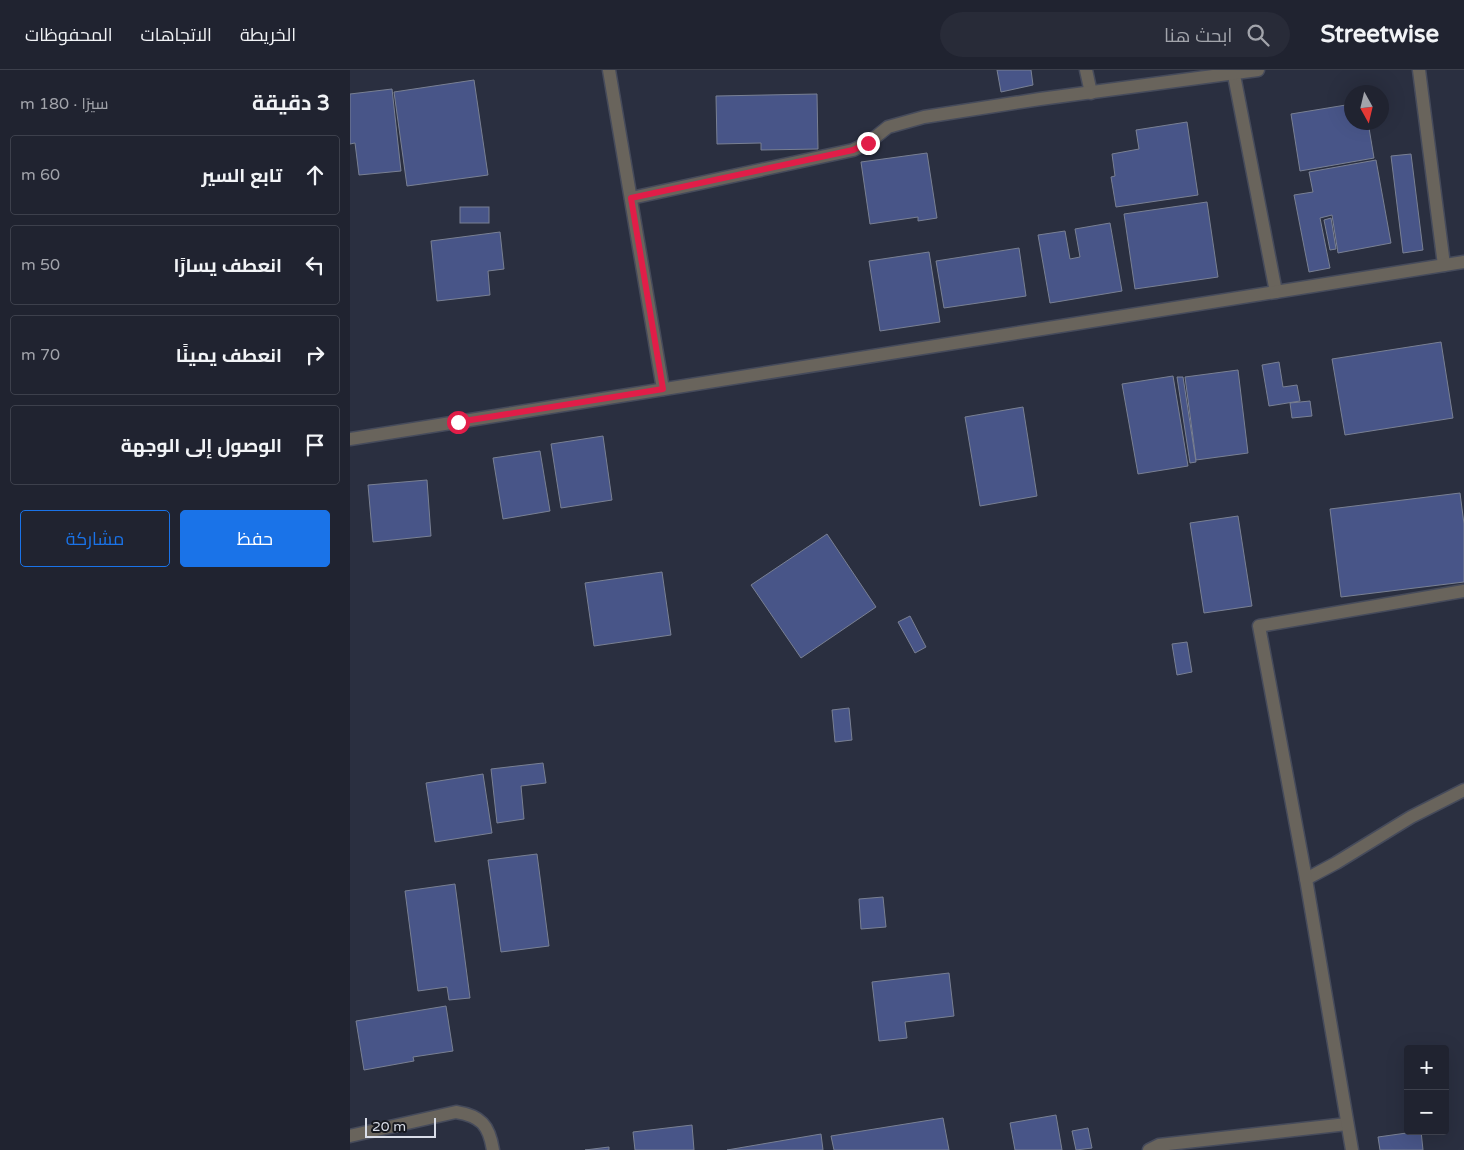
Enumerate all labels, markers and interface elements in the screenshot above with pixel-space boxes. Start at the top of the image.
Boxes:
search box [940,12,1290,57]
text: Streetwise [1320,20,1439,49]
icon: search [1244,21,1272,49]
text: المحفوظات [25,24,113,46]
text: الاتجاهات [141,24,212,46]
text: الخريطة [240,24,296,46]
text: ابحث هنا [1164,25,1232,47]
north arrow [1344,85,1389,130]
text: 3 دقيقة [252,91,330,116]
text: سيرًا · 180 m [20,94,109,114]
route end [857,132,880,155]
icon: ahead [301,161,329,189]
text: 60 m [21,165,60,185]
text: تابع السير [202,165,282,187]
icon: left [301,251,329,279]
text: 50 m [21,255,60,275]
text: انعطف يسارًا [173,255,282,277]
icon: right [301,341,329,369]
text: 70 m [21,345,60,365]
text: انعطف يمينًا [176,345,282,367]
route start [447,411,470,434]
icon: arrive [301,431,329,459]
text: الوصول إلى الوجهة [121,435,282,457]
button: مشاركة [20,510,170,567]
button: حفظ [180,510,330,567]
map controls [1404,1045,1449,1135]
button: + [1404,1045,1449,1090]
button: − [1404,1090,1449,1135]
scale bar [365,1115,436,1138]
text: 20 m [372,1118,406,1135]

